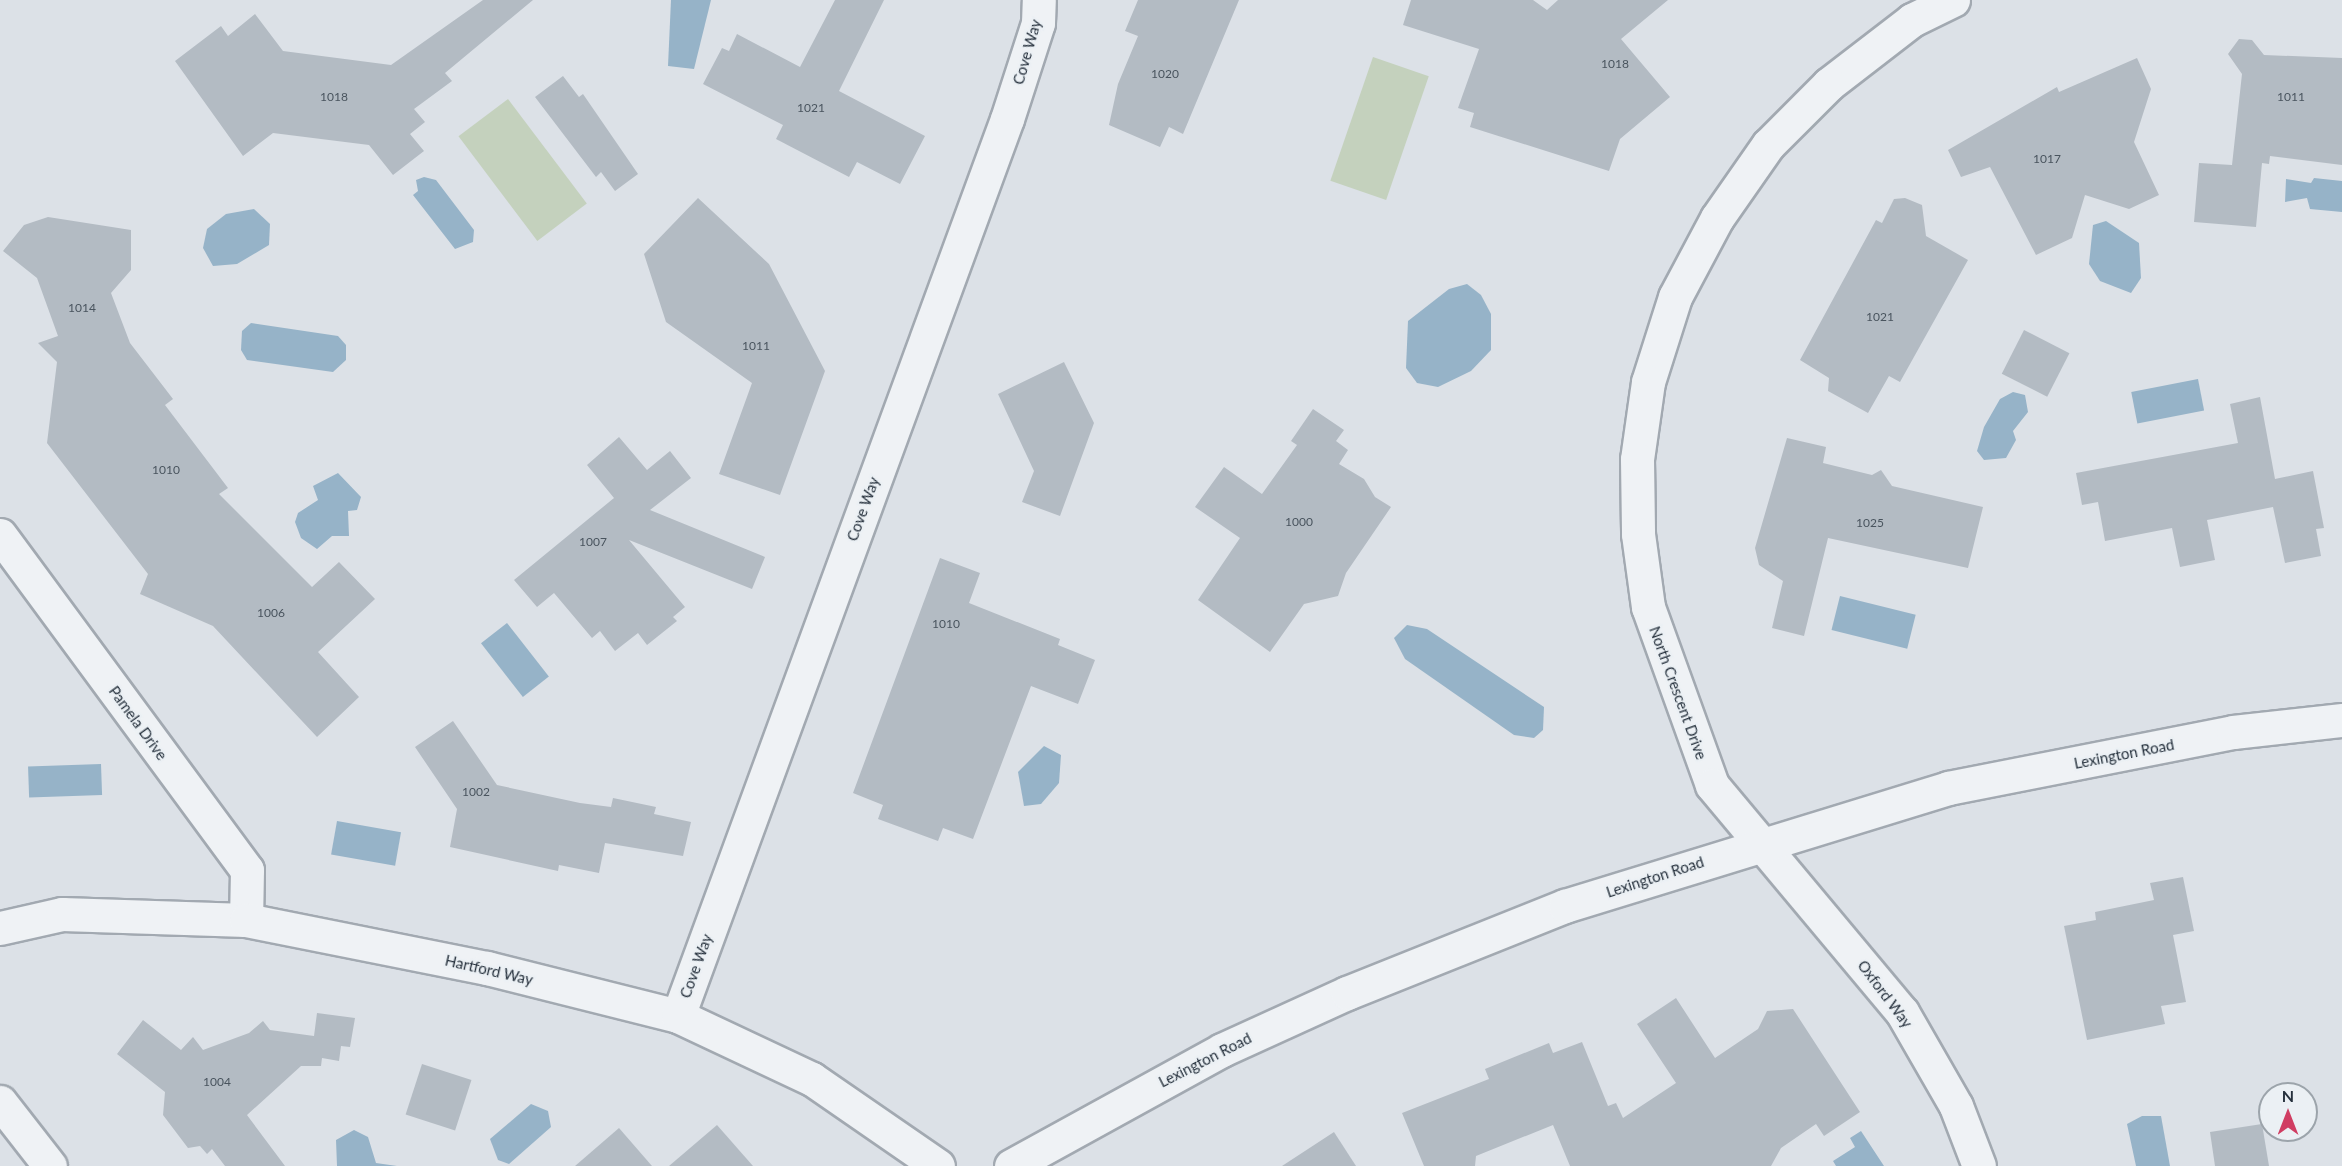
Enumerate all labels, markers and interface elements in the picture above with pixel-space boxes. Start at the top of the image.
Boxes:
street label: Cove Way [1009,17,1045,87]
house number: 1018 [1601,57,1629,71]
house number: 1020 [1151,67,1179,81]
house number: 1018 [320,90,348,104]
house number: 1011 [2277,90,2305,104]
house number: 1021 [797,101,825,115]
house number: 1017 [2033,152,2061,166]
house number: 1014 [68,301,96,315]
house number: 1021 [1866,310,1894,324]
house number: 1011 [742,339,770,353]
house number: 1010 [152,463,180,477]
street label: Cove Way [843,474,883,544]
house number: 1000 [1285,515,1313,529]
house number: 1025 [1856,516,1884,530]
house number: 1007 [579,535,607,549]
house number: 1006 [257,606,285,620]
house number: 1010 [932,617,960,631]
street label: North Crescent Drive [1646,624,1710,762]
street label: Pamela Drive [105,682,171,764]
street label: Lexington Road [2072,735,2176,773]
house number: 1002 [462,785,490,799]
street label: Lexington Road [1604,853,1706,901]
street label: Cove Way [676,931,716,1001]
street label: Hartford Way [443,951,535,989]
street label: Oxford Way [1854,957,1916,1031]
street label: Lexington Road [1156,1029,1254,1091]
house number: 1004 [203,1075,231,1089]
north arrow [2258,1082,2318,1142]
text: N [2282,1086,2294,1105]

